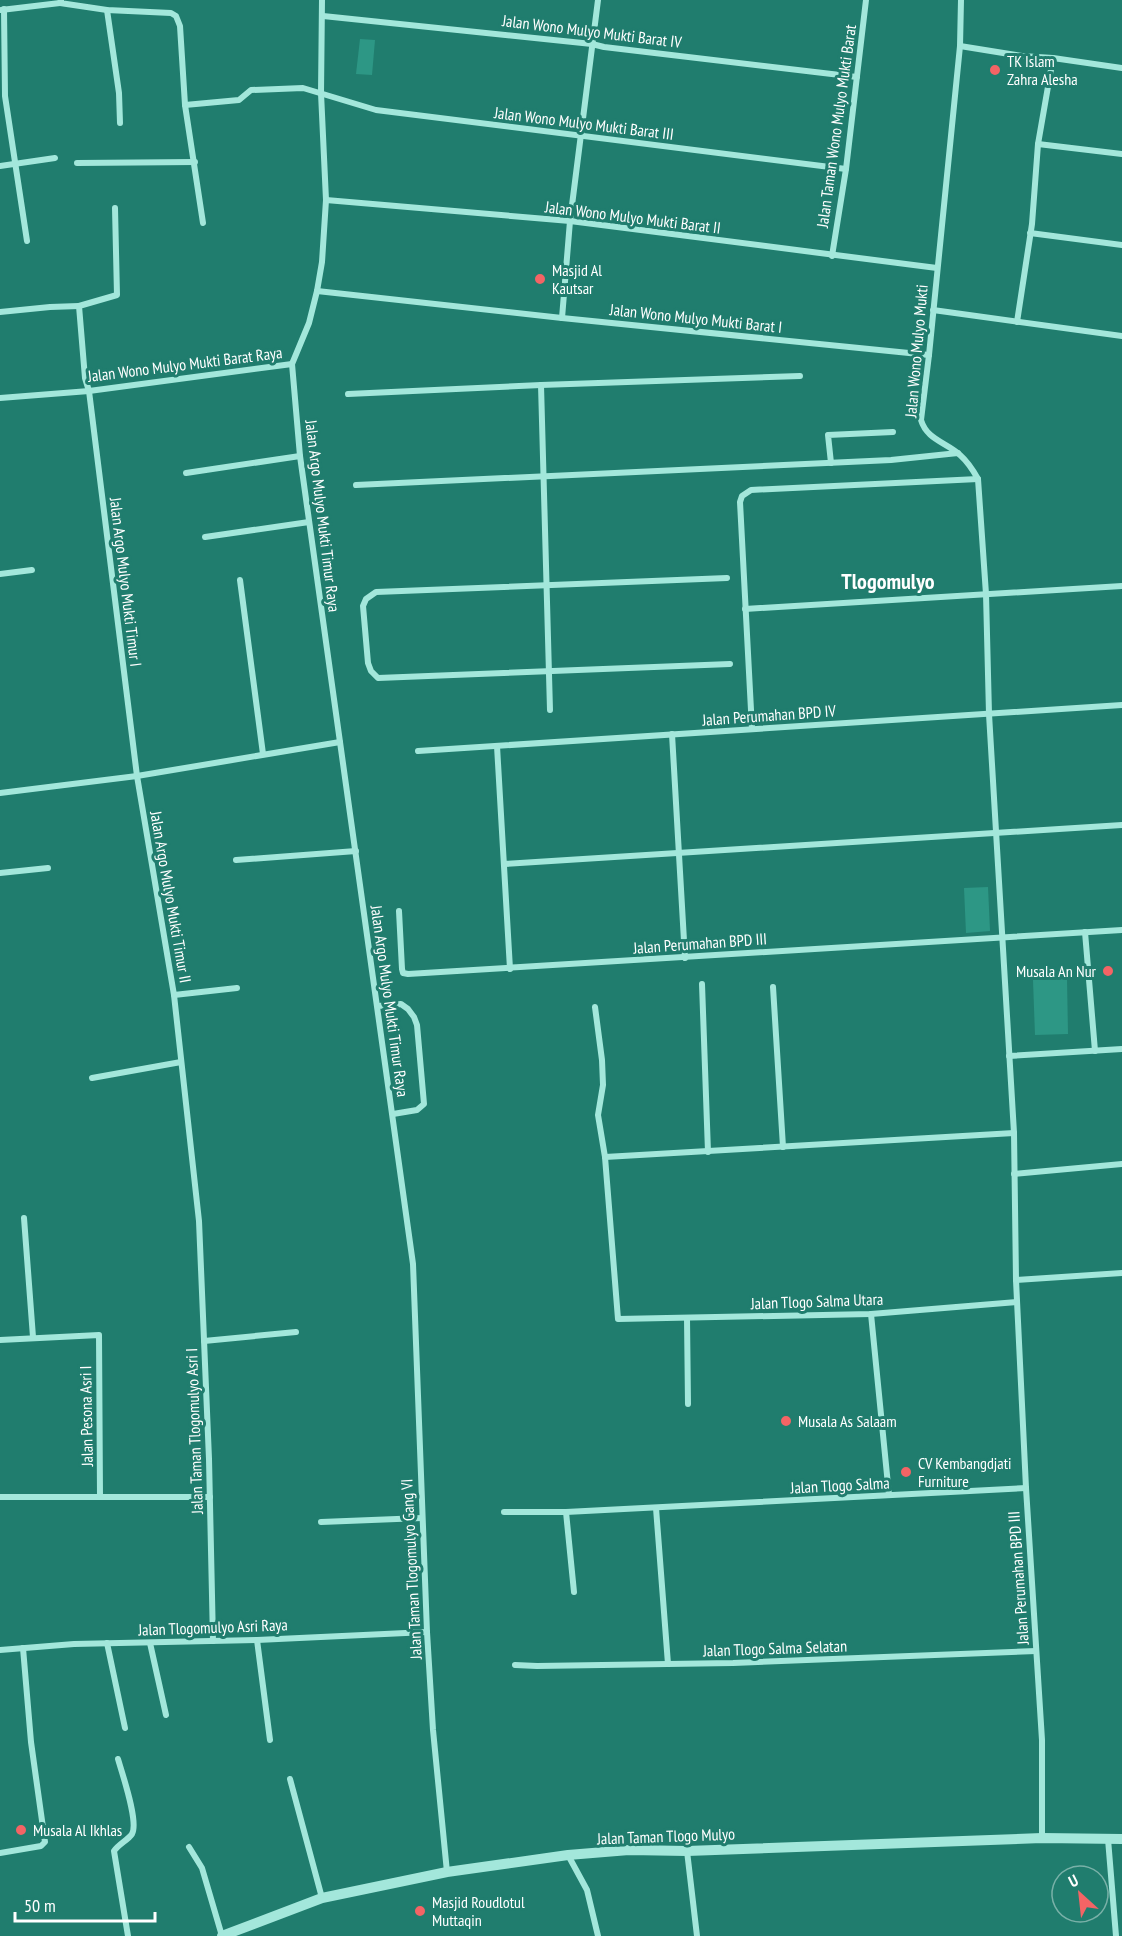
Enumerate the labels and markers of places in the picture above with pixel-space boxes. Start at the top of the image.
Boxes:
place label: TK Islam Zahra Alesha [1007,51,1078,89]
marker: TK Islam Zahra Alesha [988,63,1002,77]
place label: Masjid Al Kautsar [552,260,602,298]
marker: Masjid Al Kautsar [533,272,547,286]
place label: Musala An Nur [1016,961,1097,981]
marker: Musala An Nur [1101,964,1115,978]
place label: Musala As Salaam [798,1411,897,1431]
marker: Musala As Salaam [779,1414,793,1428]
place label: CV Kembangdjati Furniture [918,1453,1012,1491]
marker: CV Kembangdjati Furniture [899,1465,913,1479]
place label: Musala Al Ikhlas [33,1820,122,1840]
marker: Musala Al Ikhlas [14,1823,28,1837]
place label: Masjid Roudlotul Muttaqin [432,1892,525,1930]
marker: Masjid Roudlotul Muttaqin [413,1904,427,1918]

